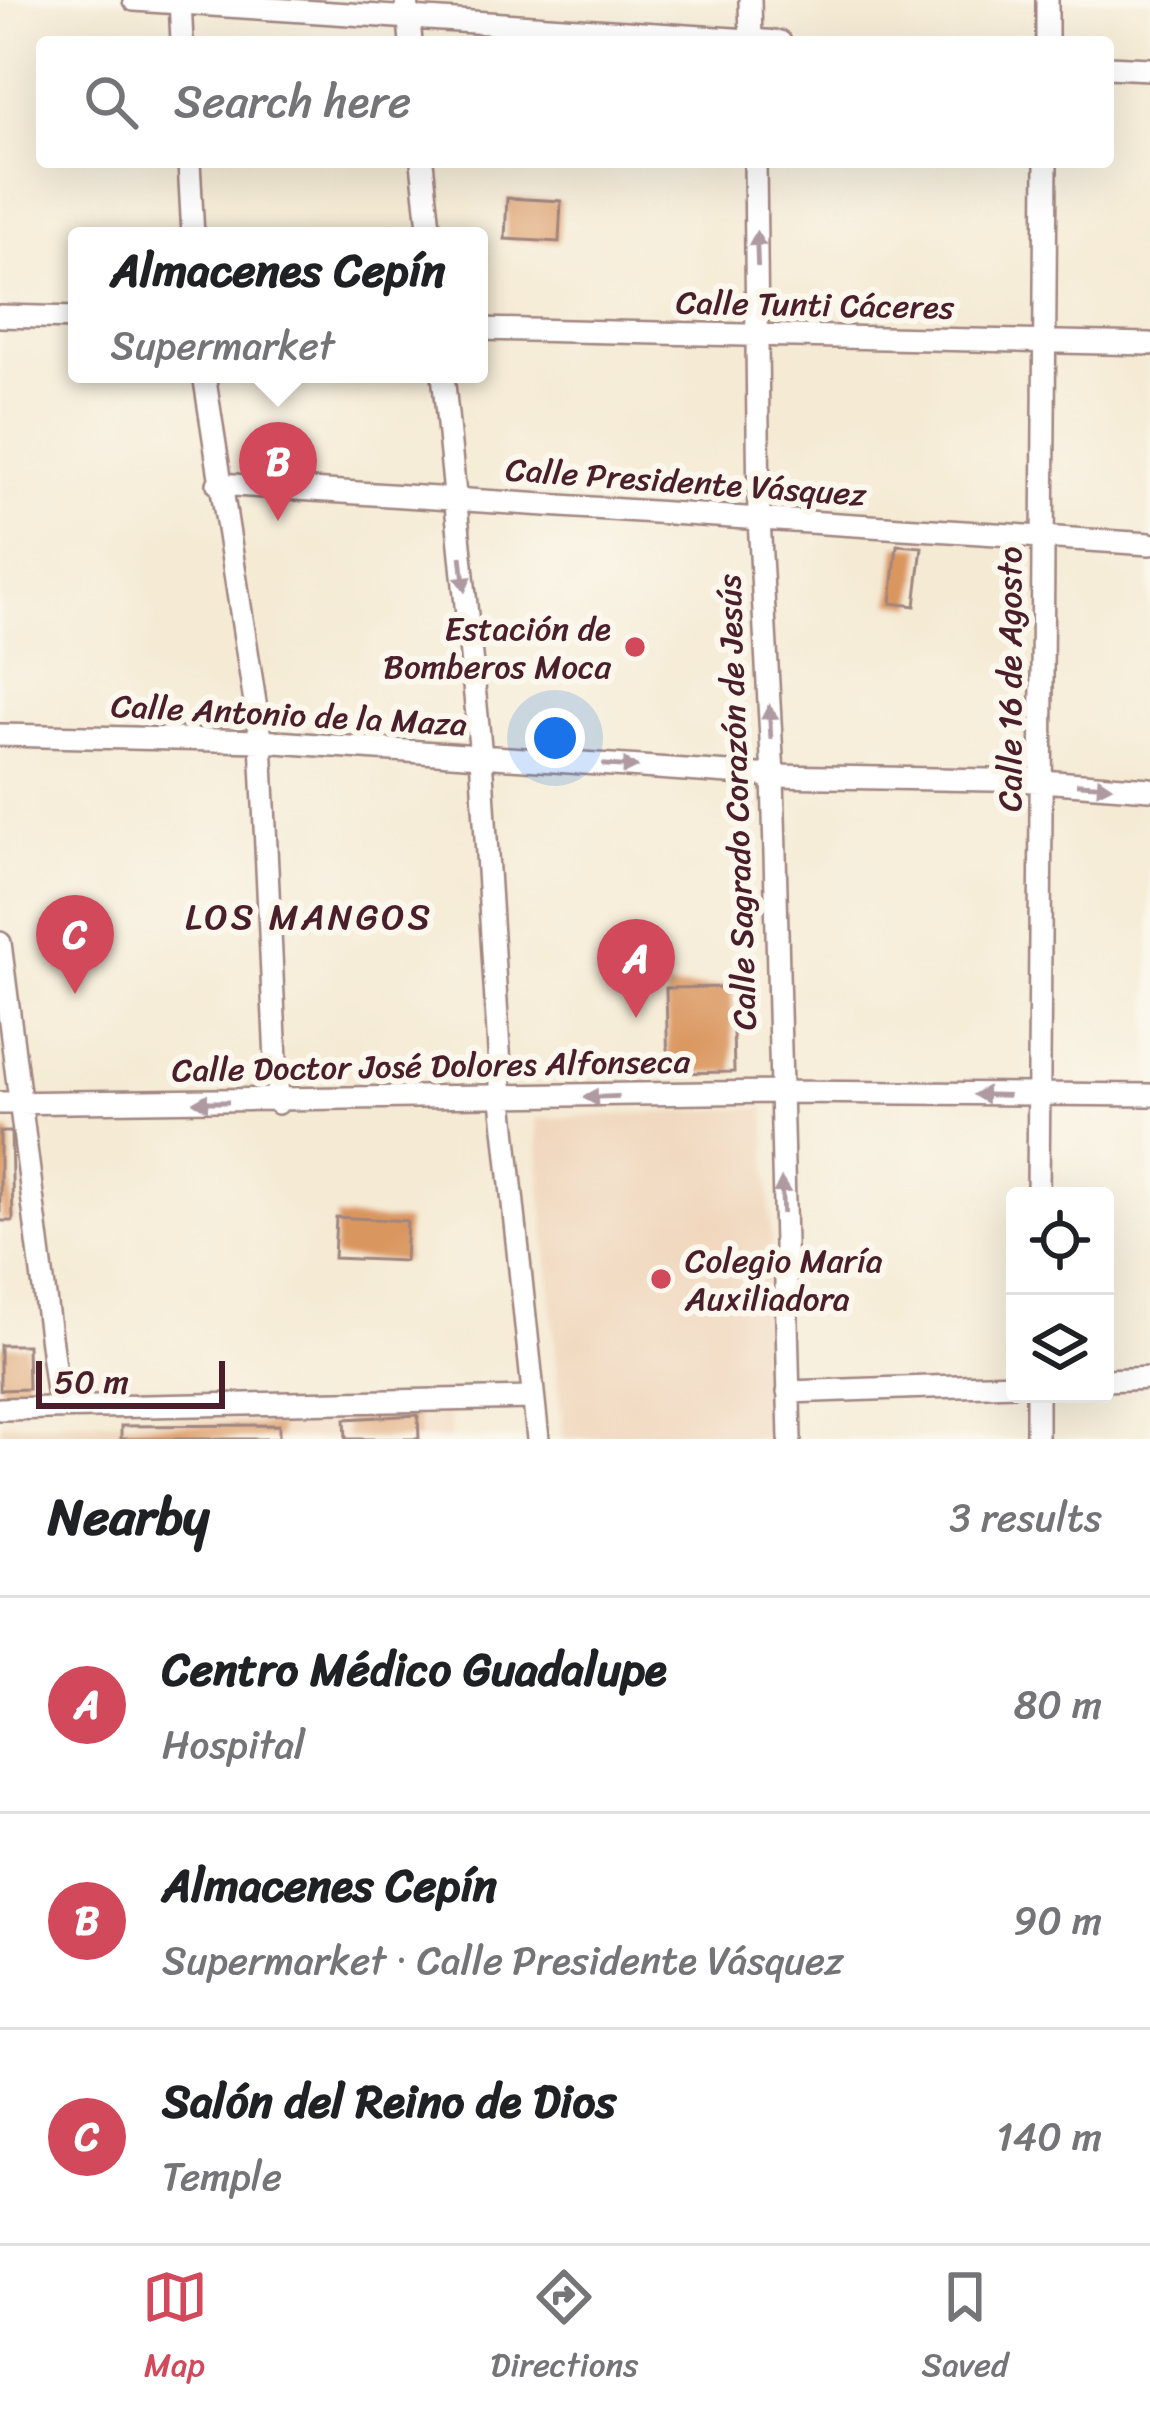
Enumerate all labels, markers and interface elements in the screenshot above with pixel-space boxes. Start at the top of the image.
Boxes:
search box [36,36,1114,168]
text: Search here [174,62,411,142]
icon: search [78,69,144,135]
popup [68,227,488,383]
one-way arrow [748,229,767,267]
text: Almacenes Cepín [110,231,446,311]
street label: Calle Tunti Cáceres [675,274,955,336]
text: Supermarket [110,311,334,380]
pin: B [239,422,317,521]
street label: Calle Presidente Vásquez [504,440,869,524]
street label: Calle 16 de Agosto [981,546,1039,812]
one-way arrow [454,556,473,593]
street label: Calle Sagrado Corazón de Jesús [700,572,774,1031]
place label: Estación de Bomberos Moca [383,600,611,696]
marker: Estación de Bomberos Moca [622,634,648,660]
street label: Calle Antonio de la Maza [110,677,469,753]
one-way arrow [761,703,780,740]
your location [525,708,585,768]
one-way arrow [602,756,639,775]
one-way arrow [1075,775,1113,794]
district label: LOS MANGOS [185,885,433,949]
pin: C [36,895,114,994]
pin: A [597,919,675,1018]
street label: Calle Doctor José Dolores Alfonseca [171,1032,691,1100]
one-way arrow [971,1085,1009,1105]
one-way arrow [581,1088,619,1107]
one-way arrow [191,1092,229,1112]
one-way arrow [772,1176,791,1214]
map controls [1006,1187,1114,1403]
button: locate [1006,1187,1114,1295]
place label: Colegio María Auxiliadora [684,1232,883,1328]
marker: Colegio María Auxiliadora [648,1266,674,1292]
button: layers [1006,1295,1114,1403]
text: 50 m [54,1353,129,1411]
scale bar [36,1355,225,1408]
text: Nearby [48,1472,209,1562]
text: 3 results [949,1483,1102,1552]
text: Centro Médico Guadalupe [162,1630,667,1710]
text: A [74,1670,100,1739]
text: 80 m [1014,1670,1102,1739]
text: Hospital [162,1710,305,1779]
text: Almacenes Cepín [162,1846,497,1926]
text: B [75,1886,99,1955]
text: 90 m [1013,1886,1102,1955]
text: Supermarket · Calle Presidente Vásquez [162,1926,844,1995]
text: Salón del Reino de Dios [162,2062,616,2142]
text: C [75,2102,99,2171]
text: 140 m [996,2102,1102,2171]
text: Temple [162,2142,282,2211]
tab: Map [142,2264,208,2394]
tab: Directions [491,2264,638,2394]
tab: Saved [921,2264,1008,2394]

